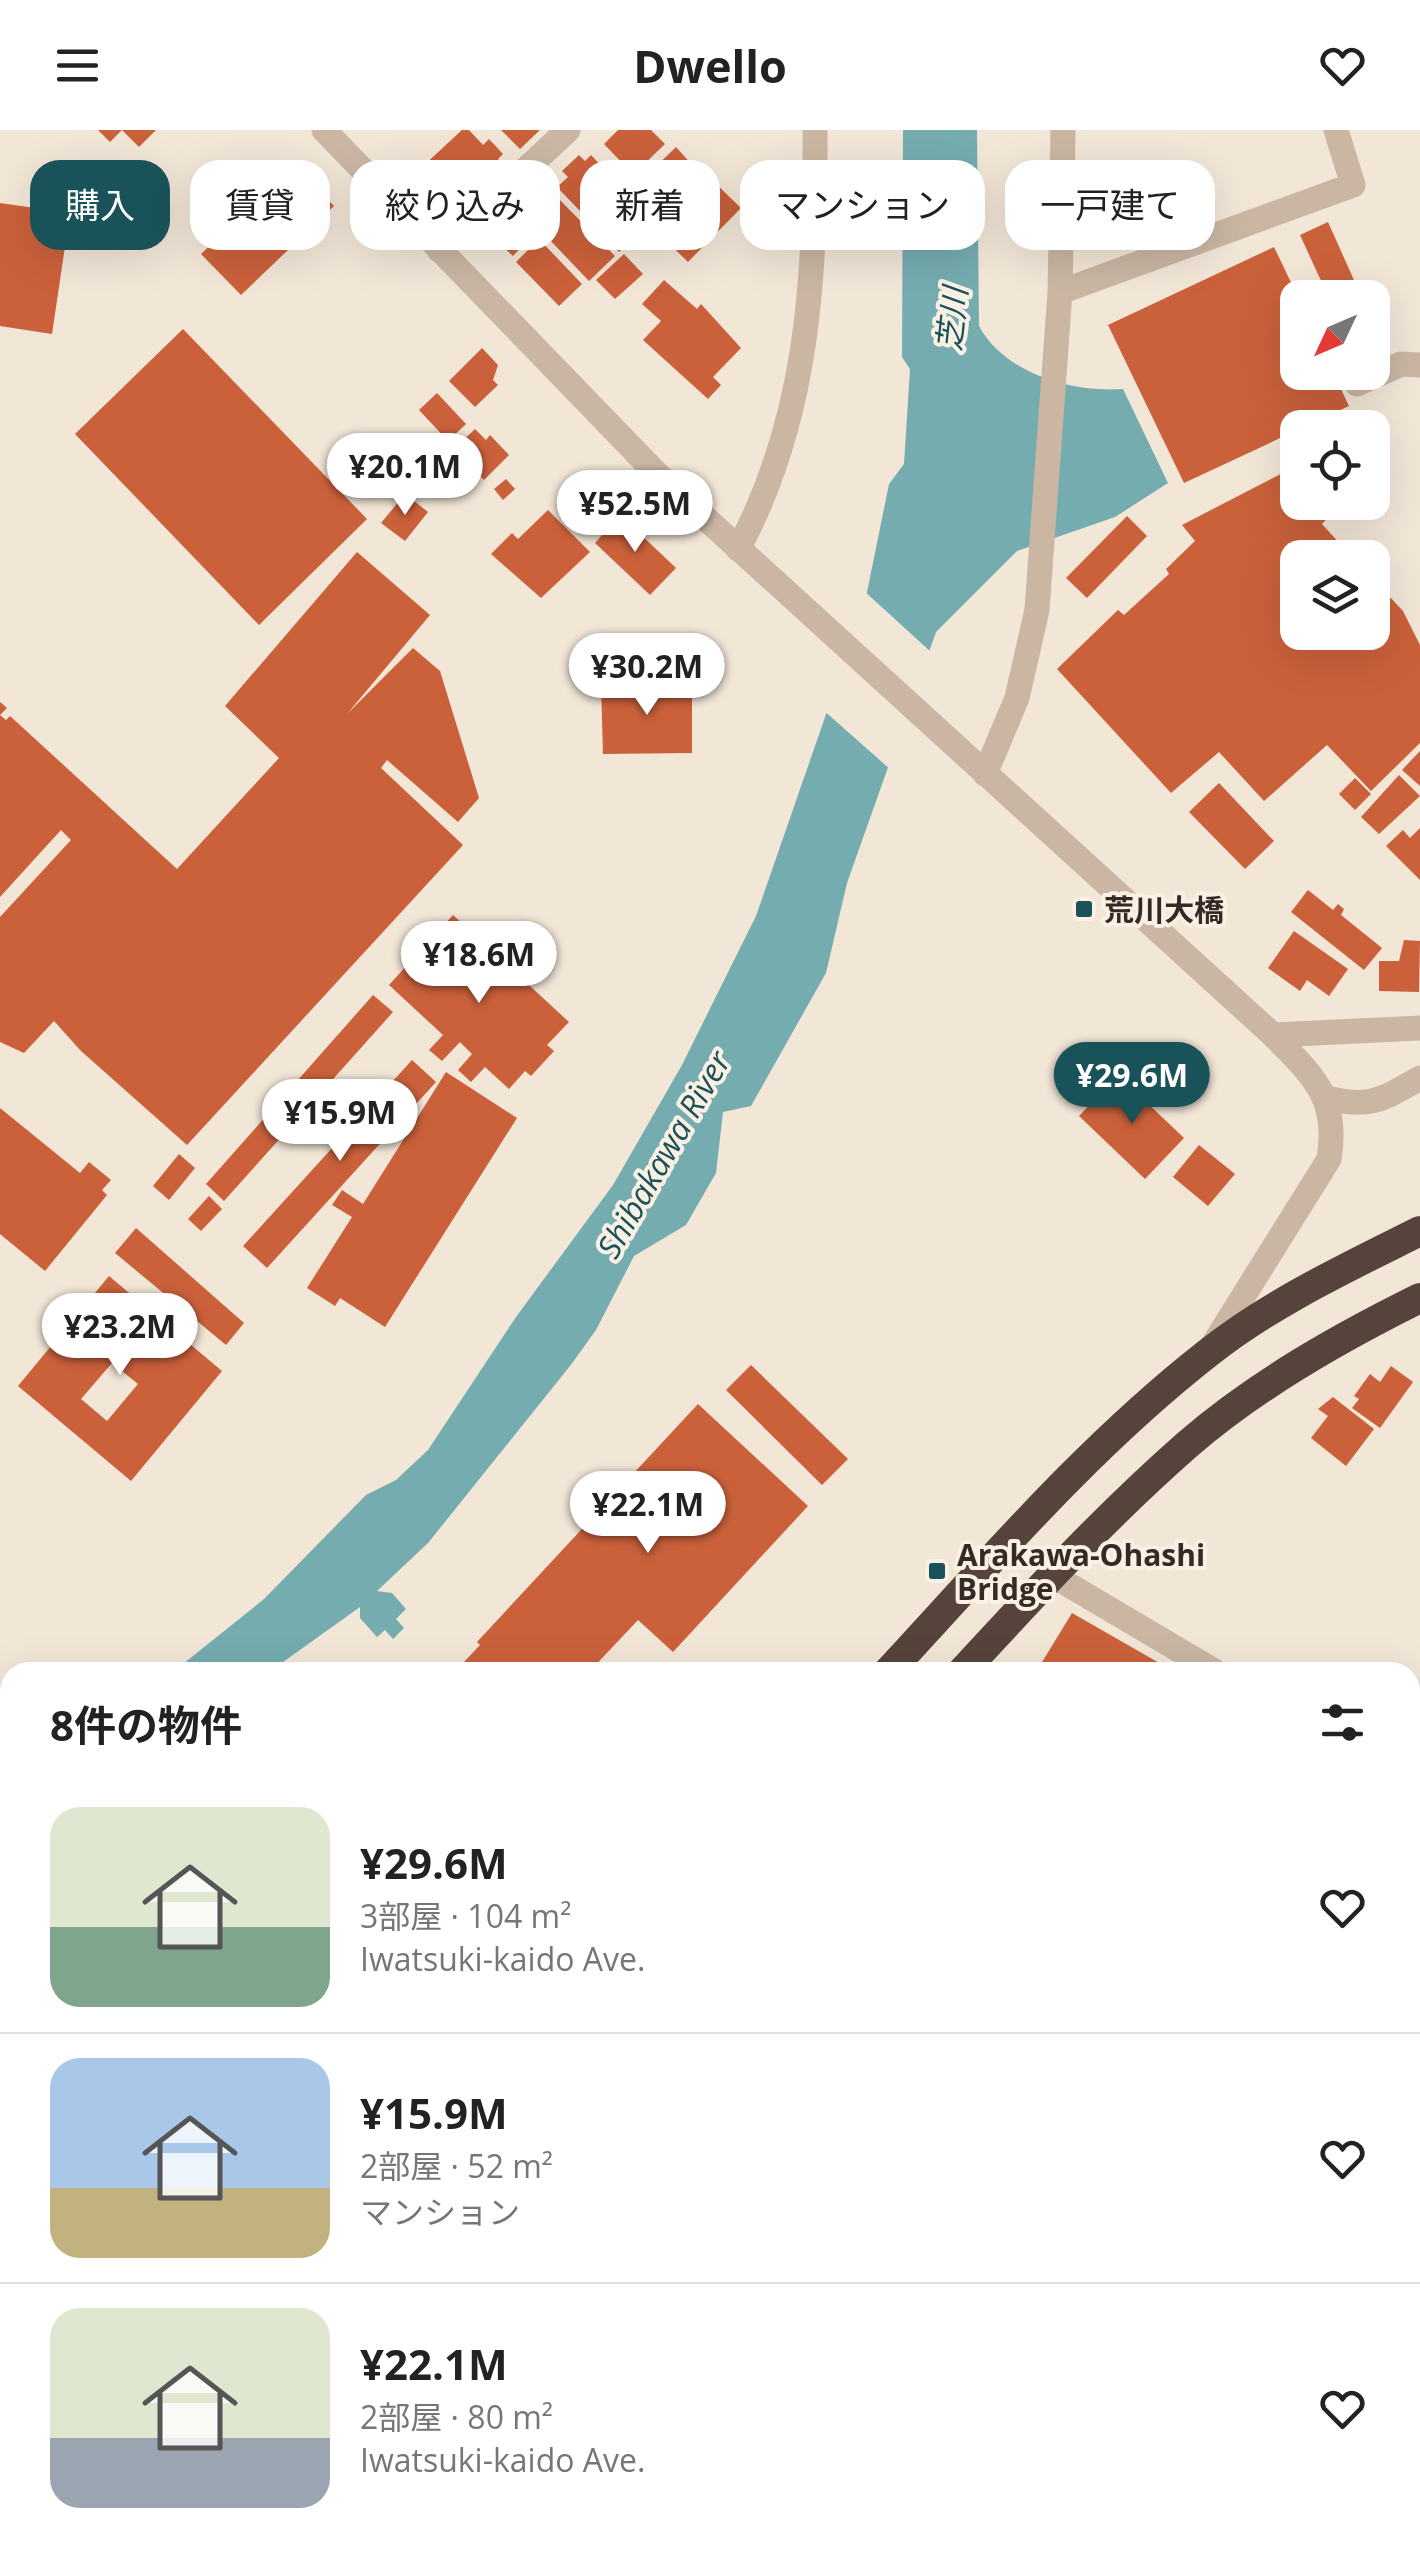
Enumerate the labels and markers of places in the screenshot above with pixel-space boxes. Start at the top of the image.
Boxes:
pin: ¥20.1M [324,433,486,518]
pin: ¥52.5M [554,470,716,555]
pin: ¥30.2M [566,633,728,718]
place label: 荒川大橋 [1104,889,1224,930]
marker: 荒川大橋 [1073,898,1095,920]
pin: ¥18.6M [398,921,560,1006]
pin: ¥29.6M [1051,1042,1213,1127]
pin: ¥15.9M [259,1079,421,1164]
pin: ¥23.2M [39,1293,201,1378]
pin: ¥22.1M [567,1471,729,1556]
place label: Arakawa-Ohashi Bridge [957,1534,1205,1609]
marker: Arakawa-Ohashi Bridge [926,1560,948,1582]

